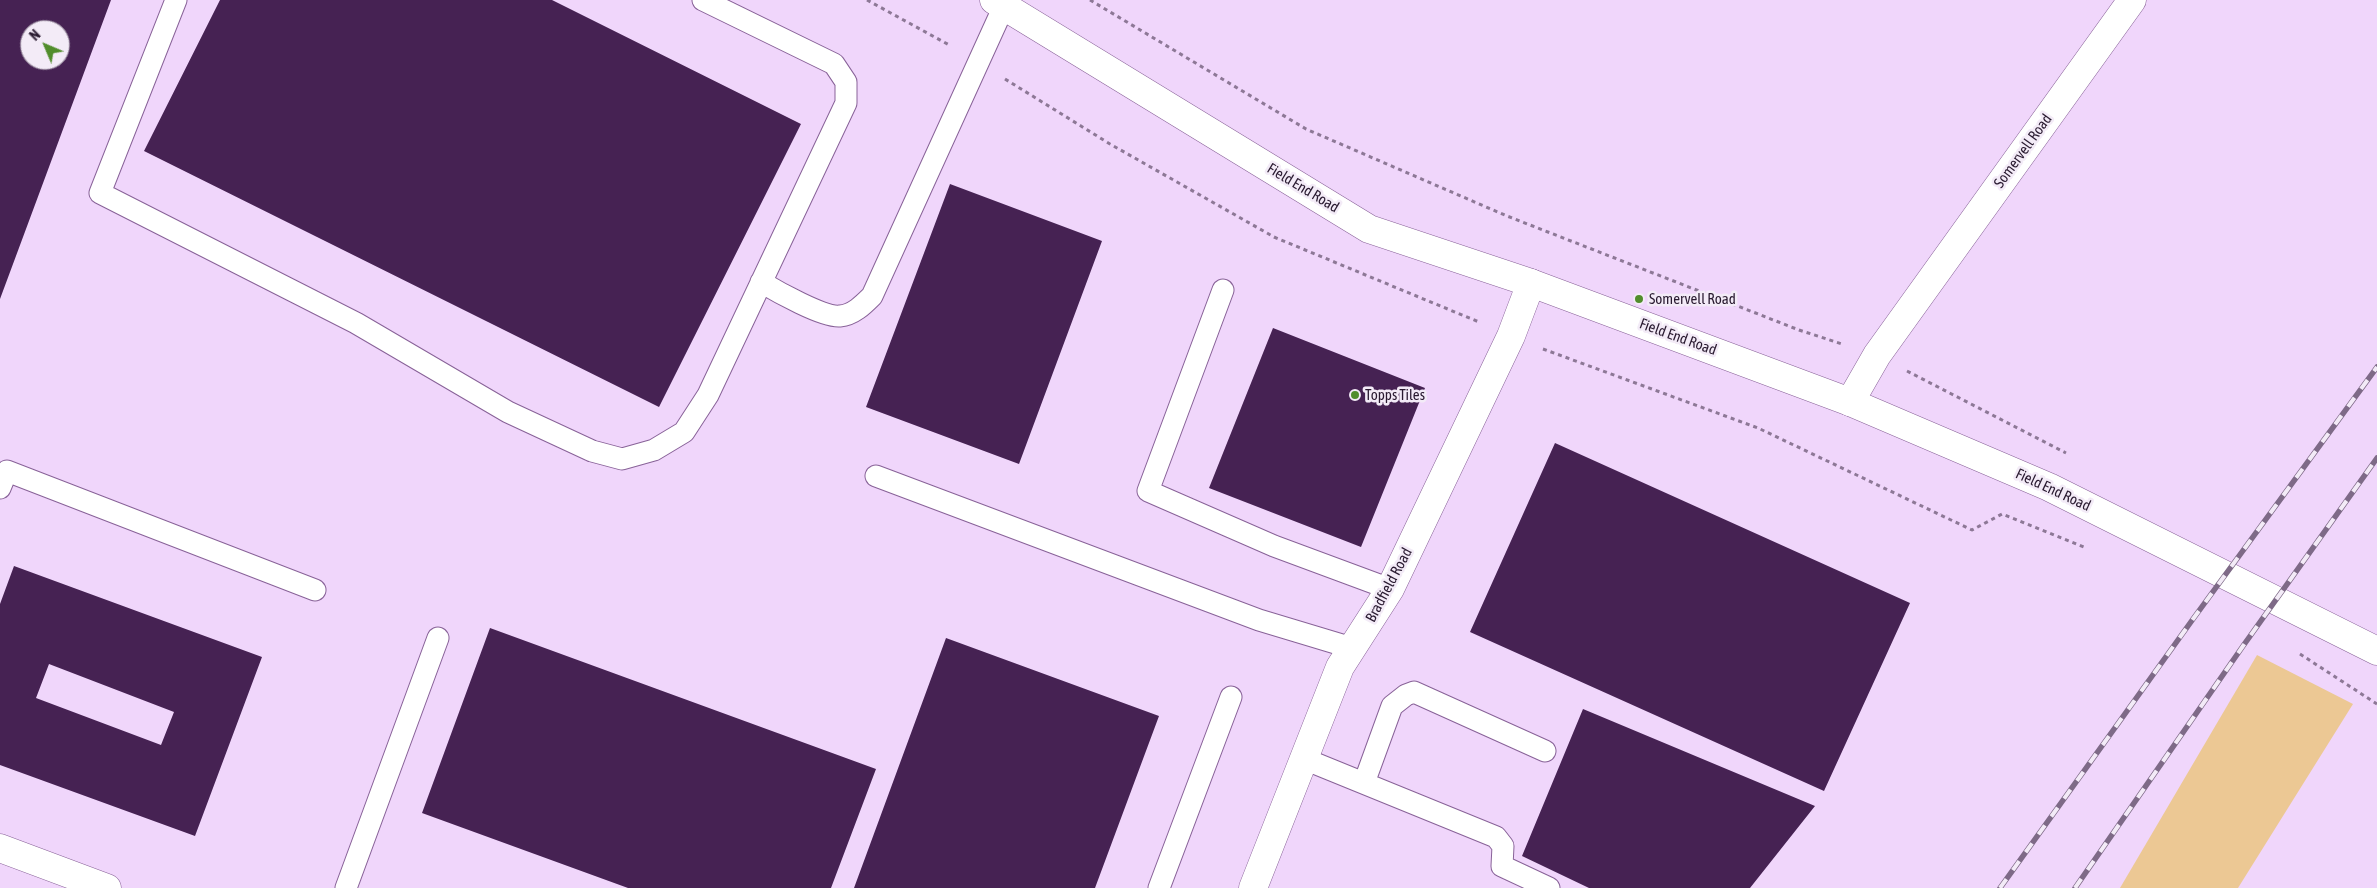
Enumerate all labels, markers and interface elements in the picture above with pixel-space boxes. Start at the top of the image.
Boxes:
north arrow [20,20,70,70]
text: N [27,27,44,44]
street label: Somervell Road [1990,111,2056,191]
street label: Field End Road [1264,159,1342,217]
place label: Somervell Road [1649,290,1736,308]
marker: Somervell Road [1633,293,1645,305]
street label: Field End Road [1637,315,1719,359]
place label: Topps Tiles [1365,386,1425,404]
marker: Topps Tiles [1349,389,1361,401]
street label: Field End Road [2013,465,2093,515]
street label: Bradfield Road [1362,545,1416,625]

